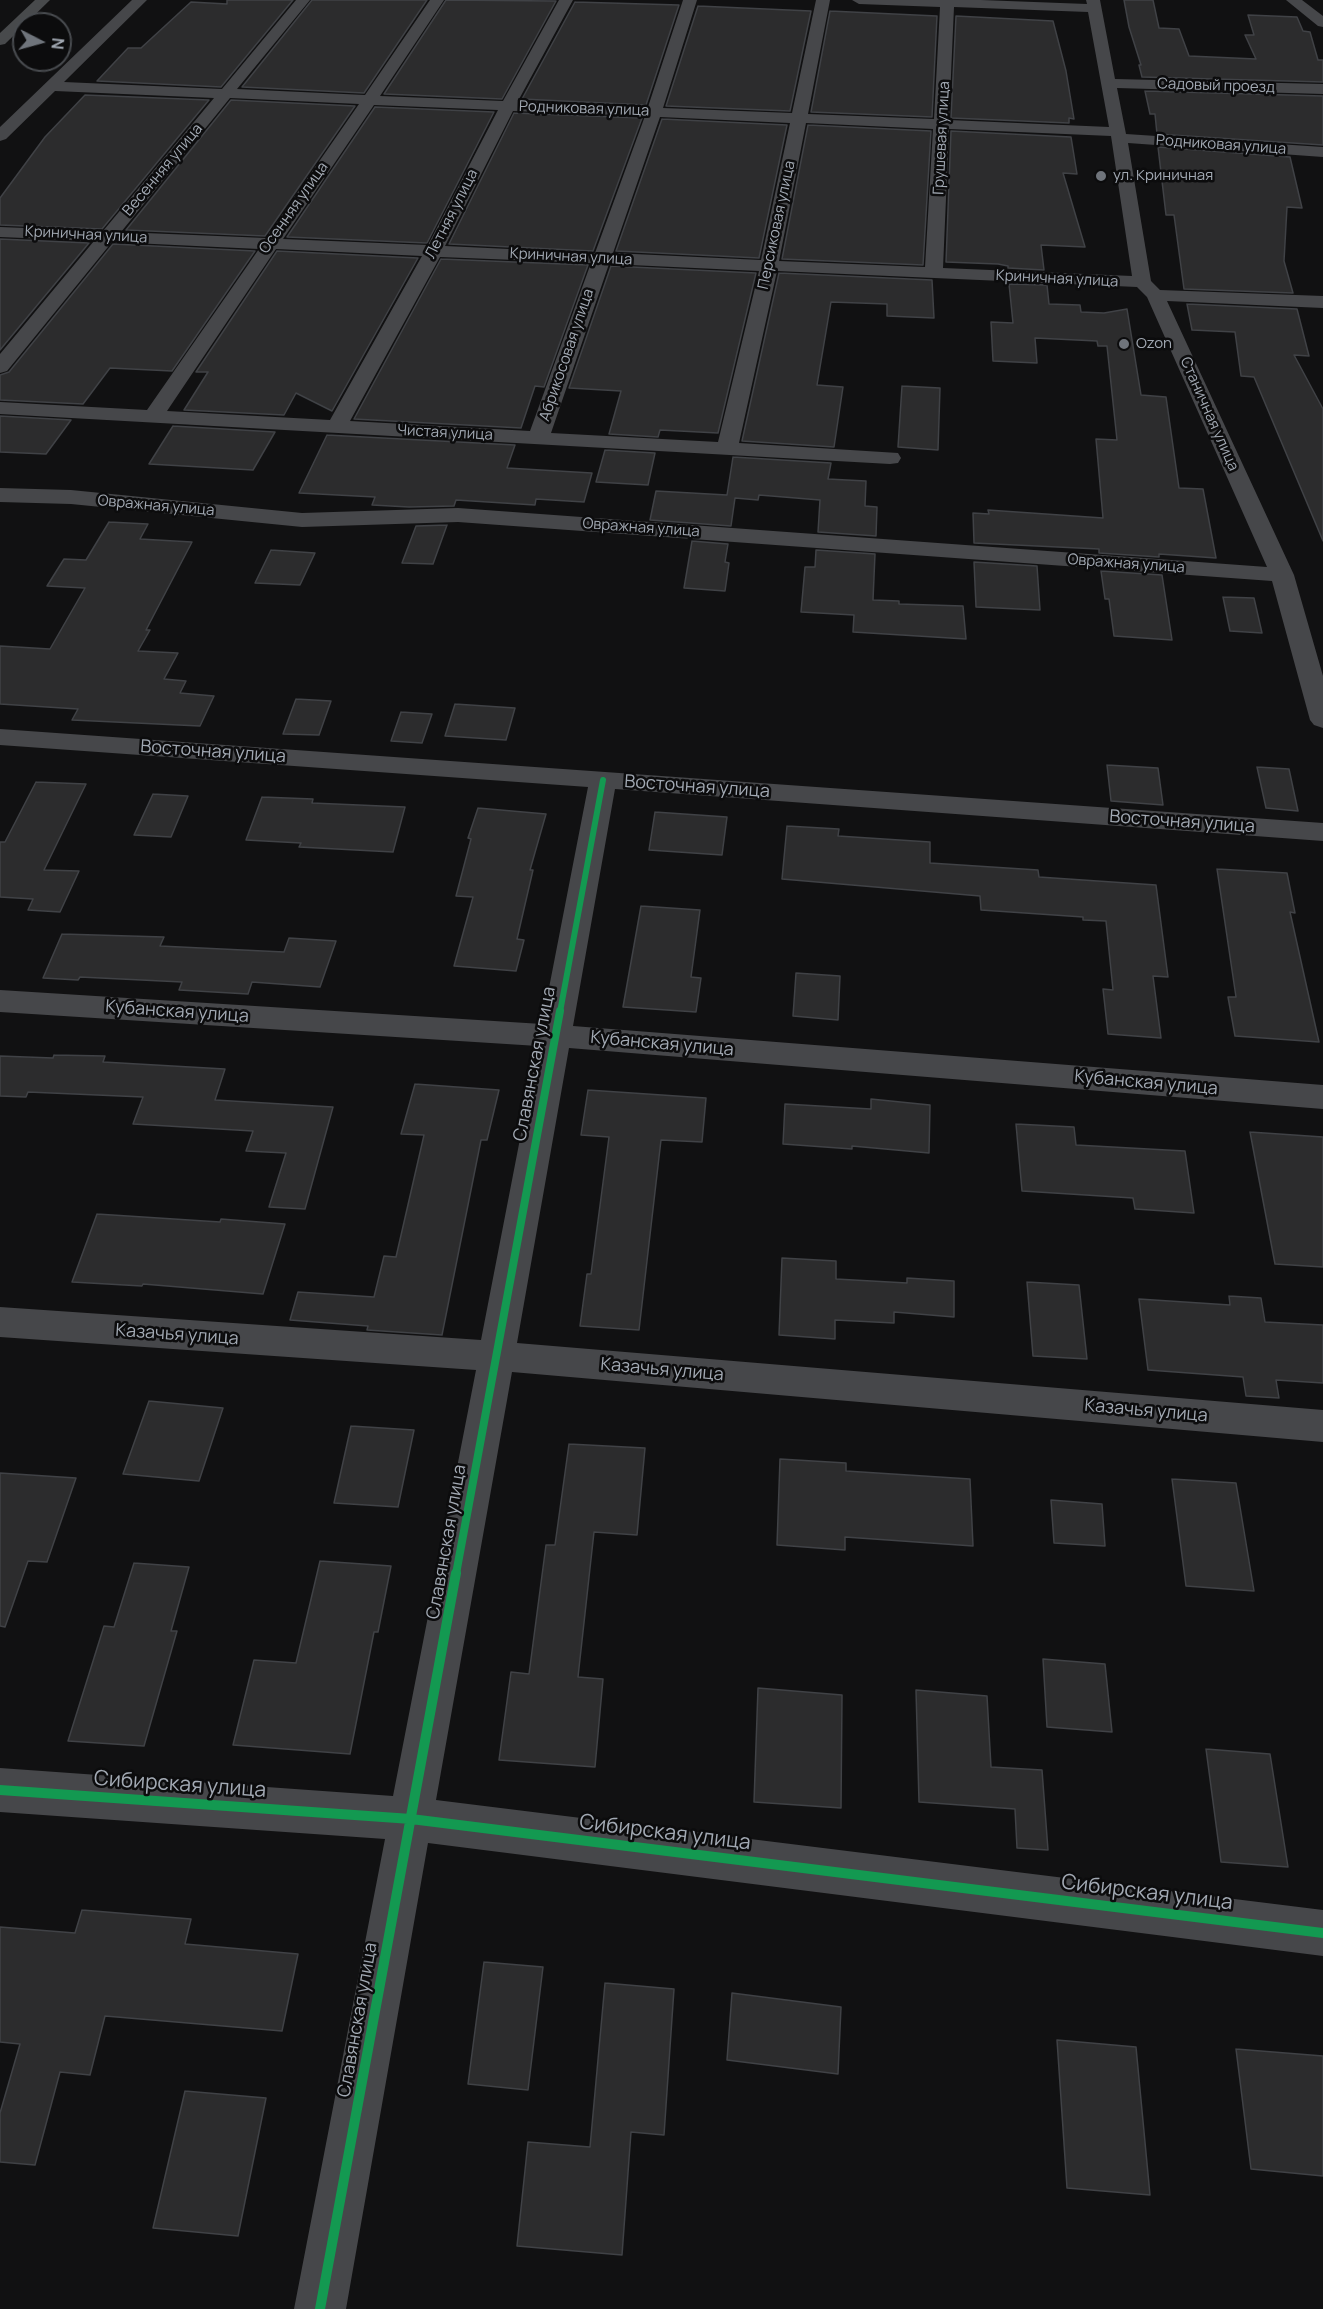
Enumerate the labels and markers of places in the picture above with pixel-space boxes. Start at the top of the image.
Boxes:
place label: ул. Криничная [1113,167,1213,185]
marker: ул. Криничная [1094,169,1108,183]
place label: Ozon [1136,335,1172,353]
marker: Ozon [1117,337,1131,351]

